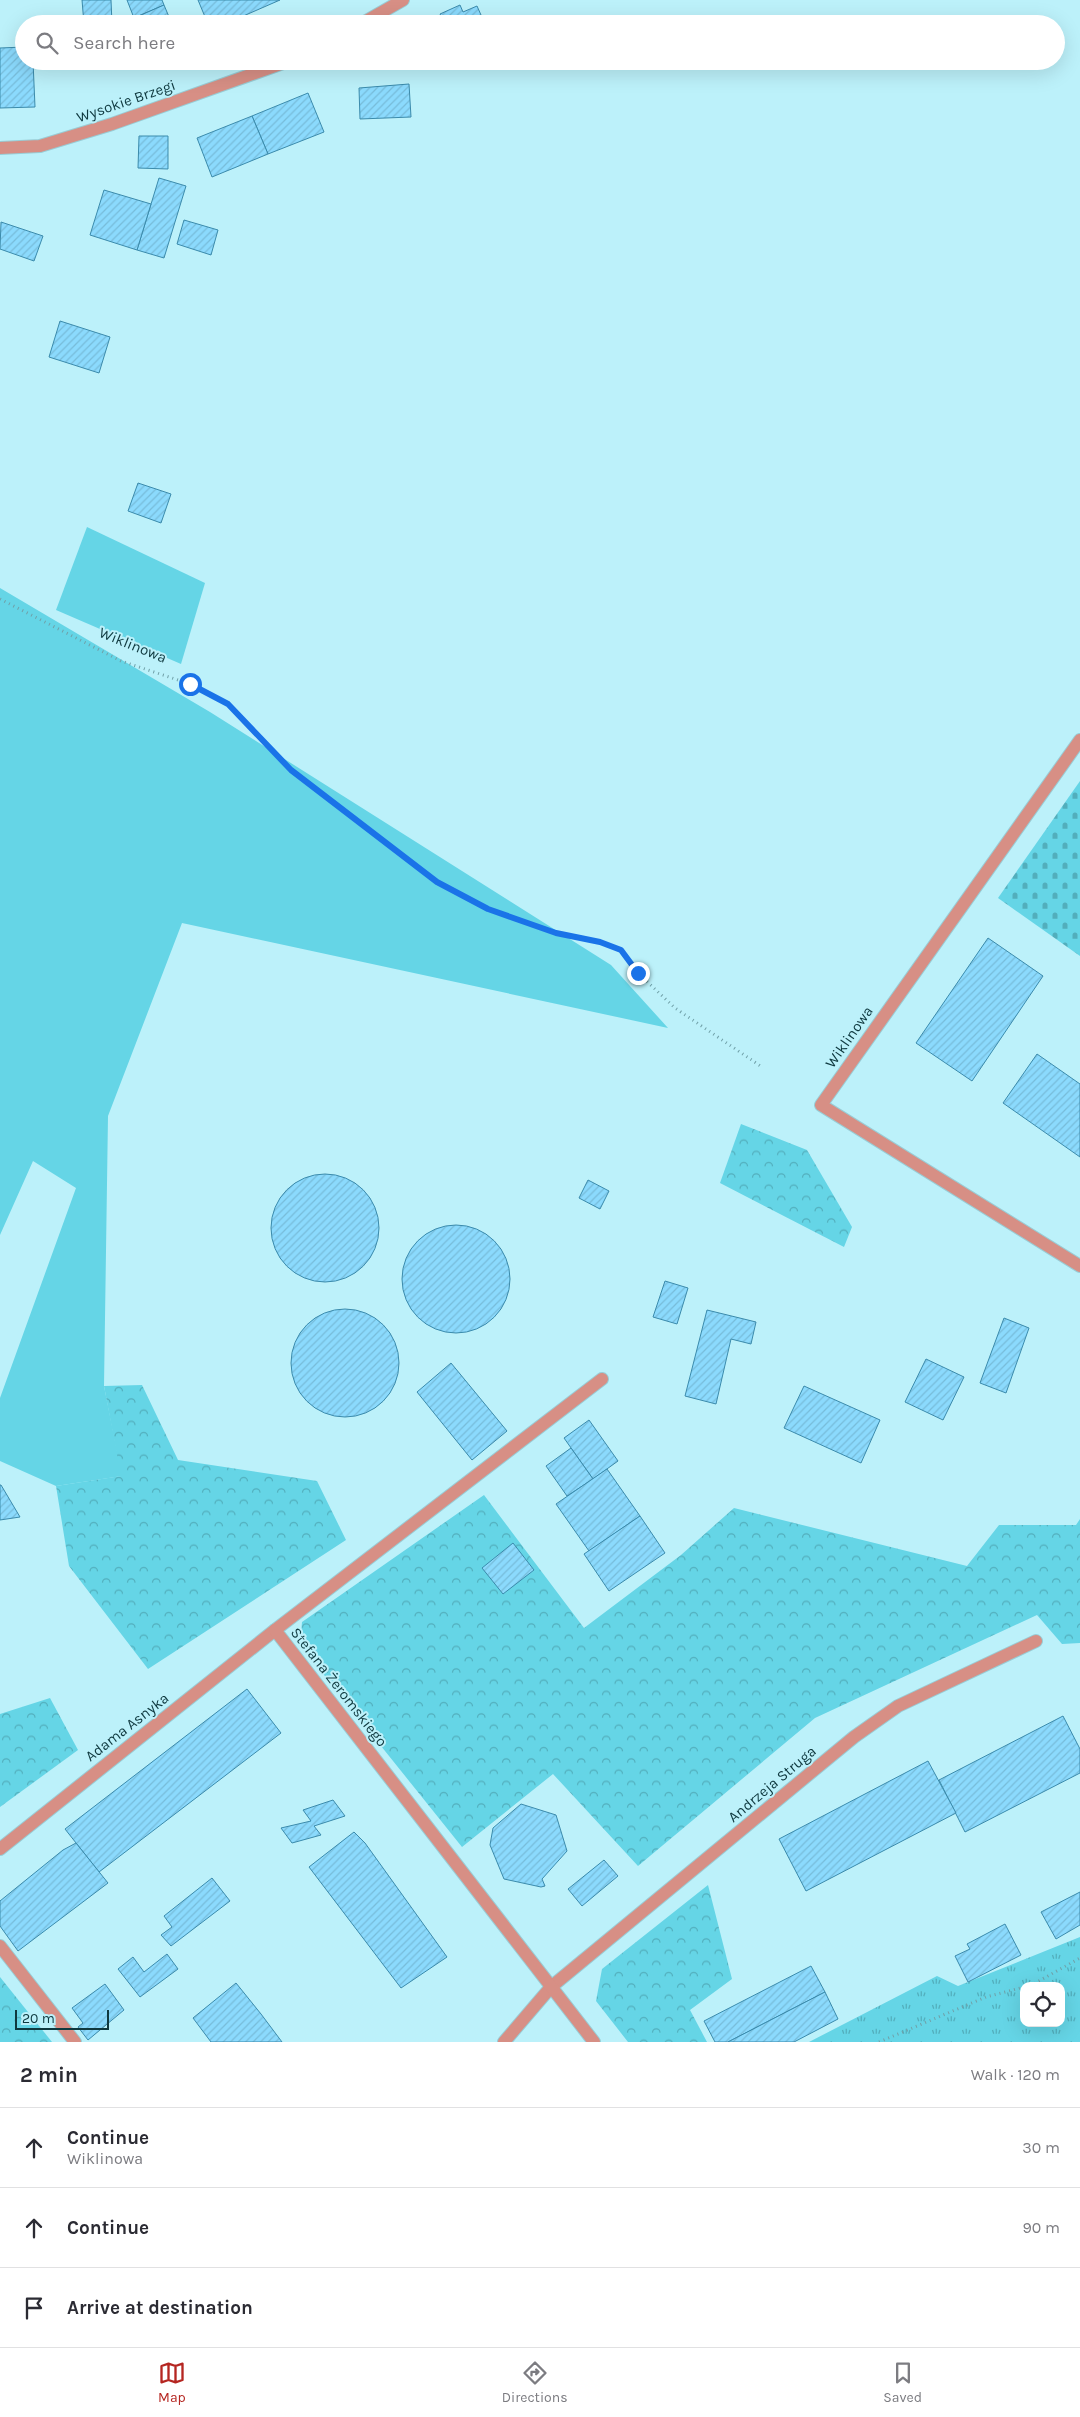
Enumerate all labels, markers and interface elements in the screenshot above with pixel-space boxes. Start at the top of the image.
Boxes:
search box [15,15,1065,70]
icon: search [33,29,61,57]
text: Search here [73,32,175,54]
street label: Wysokie Brzegi [74,76,178,126]
street label: Wiklinowa [97,623,169,667]
route start [179,673,202,696]
route end [627,962,650,985]
street label: Wiklinowa [821,1003,877,1071]
street label: Stefana Żeromskiego [287,1624,391,1750]
street label: Adama Asnyka [82,1689,172,1765]
street label: Andrzeja Struga [724,1742,820,1826]
map controls [1020,1982,1065,2027]
button: locate [1020,1982,1065,2027]
scale bar [15,2007,109,2030]
text: 20 m [22,2010,55,2027]
text: 2 min [20,2063,78,2087]
text: Walk · 120 m [971,2065,1060,2084]
text: Continue [67,2127,149,2149]
icon: ahead [20,2134,48,2162]
text: 30 m [1022,2138,1060,2157]
text: Wiklinowa [67,2149,143,2168]
icon: ahead [20,2214,48,2242]
text: Continue [67,2217,149,2239]
text: 90 m [1022,2218,1060,2237]
icon: arrive [20,2294,48,2322]
text: Arrive at destination [67,2297,253,2319]
tab: Map [158,2359,186,2406]
tab: Directions [502,2359,568,2406]
tab: Saved [883,2359,922,2406]

